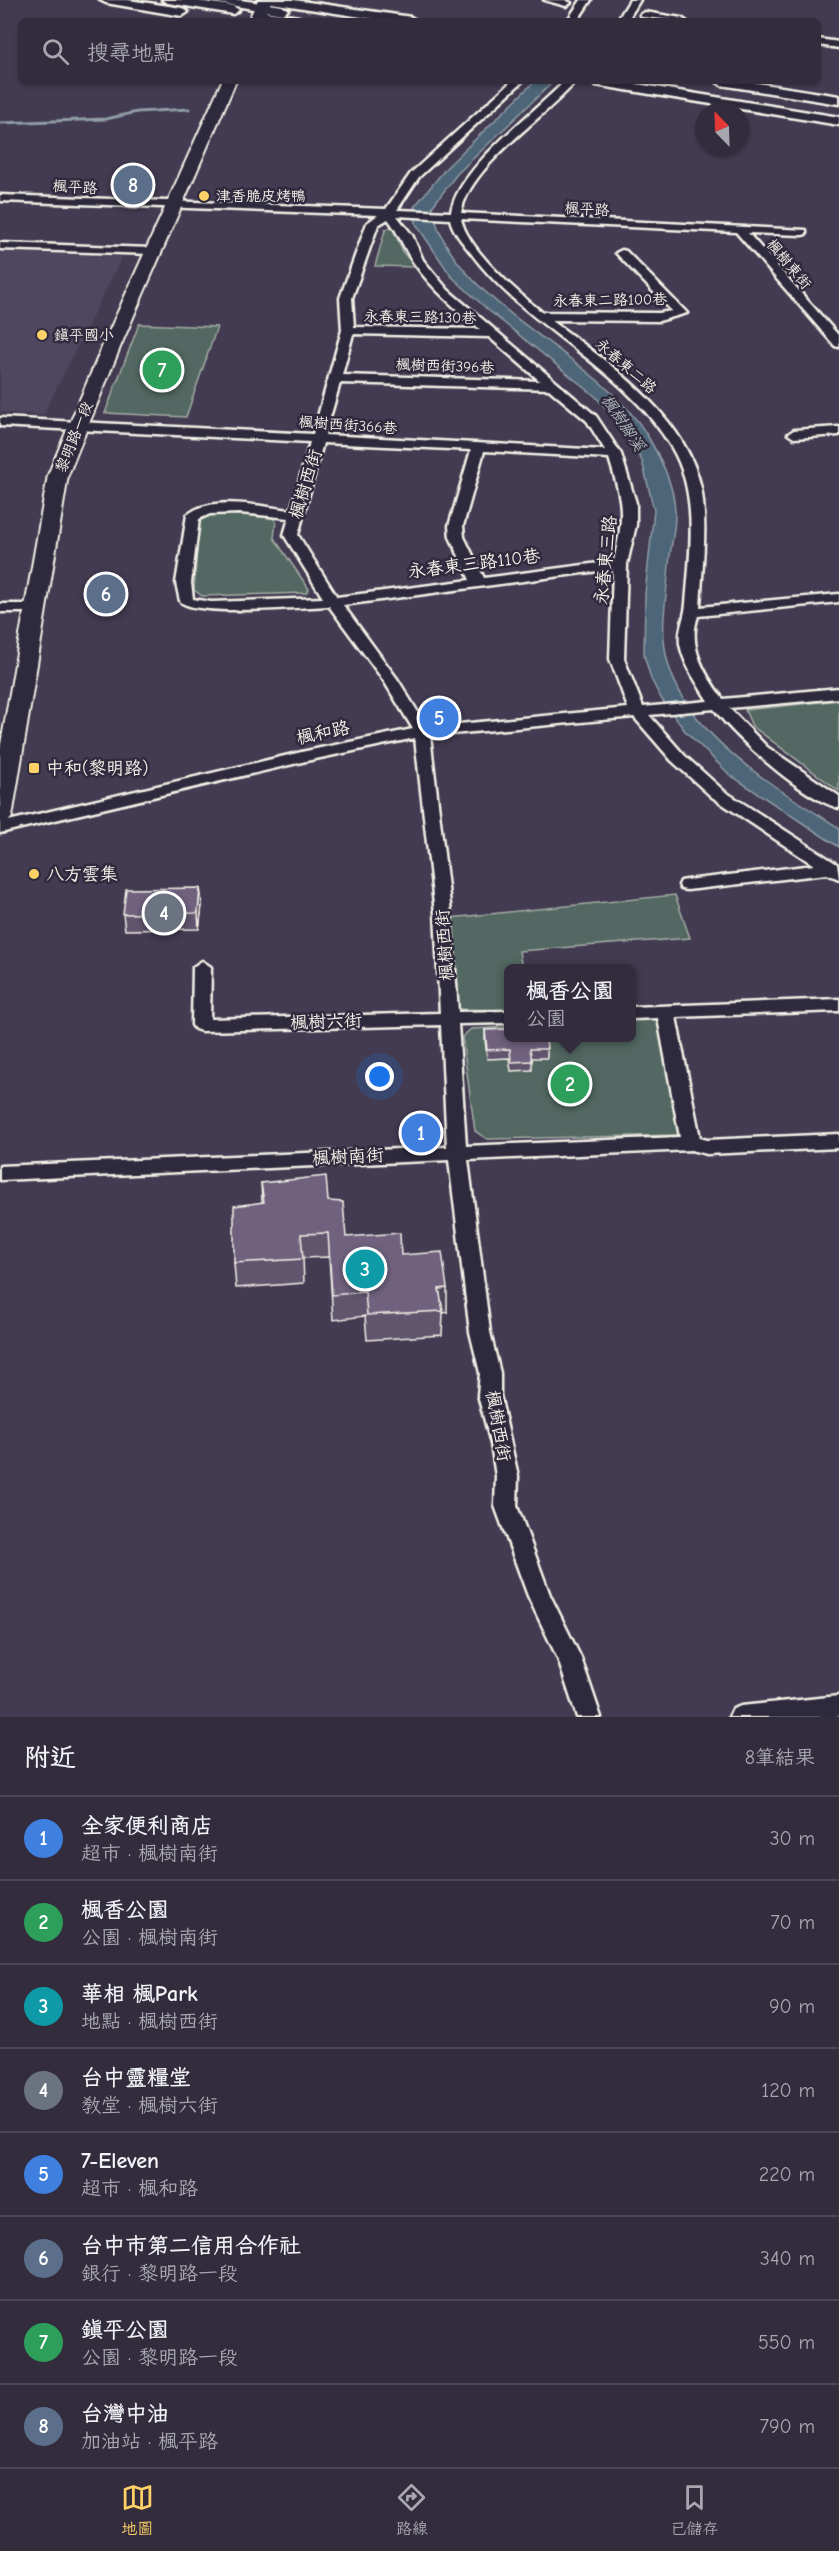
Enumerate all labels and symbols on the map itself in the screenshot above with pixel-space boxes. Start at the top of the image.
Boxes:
north arrow [695,102,749,156]
pin: 8 [114,162,152,207]
street label: 楓平路 [52,177,98,197]
place label: 津香脆皮烤鴨 [216,187,306,205]
marker: 津香脆皮烤鴨 [197,189,211,203]
street label: 楓平路 [564,199,610,219]
street label: 楓樹東街 [763,235,815,293]
street label: 永春東二路100巷 [553,290,667,310]
street label: 永春東三路130巷 [364,307,476,327]
place label: 鎮平國小 [54,326,114,344]
marker: 鎮平國小 [35,328,49,342]
street label: 永春東二路 [592,335,660,397]
pin: 7 [142,348,182,392]
street label: 楓樹西街396巷 [395,355,495,377]
water label: 楓樹腳溪 [598,391,649,455]
street label: 黎明路一段 [52,399,96,475]
street label: 楓樹西街366巷 [298,413,398,437]
street label: 楓樹西街 [285,447,327,521]
street label: 永春東三路 [591,514,621,606]
street label: 永春東三路110巷 [407,545,541,583]
pin: 6 [86,572,126,616]
pin: 5 [420,696,458,740]
street label: 楓和路 [294,717,352,749]
place label: 中和(黎明路) [46,758,148,779]
marker: 中和(黎明路) [27,761,41,775]
place label: 八方雲集 [46,864,118,885]
marker: 八方雲集 [27,867,41,881]
pin: 4 [144,890,184,936]
street label: 楓樹西街 [432,908,458,982]
street label: 楓樹六街 [290,1010,362,1034]
your location [365,1062,394,1091]
pin: 2 [550,1062,590,1106]
pin: 1 [402,1110,440,1156]
street label: 楓樹南街 [311,1145,385,1169]
pin: 3 [346,1246,385,1292]
street label: 楓樹西街 [481,1389,515,1463]

